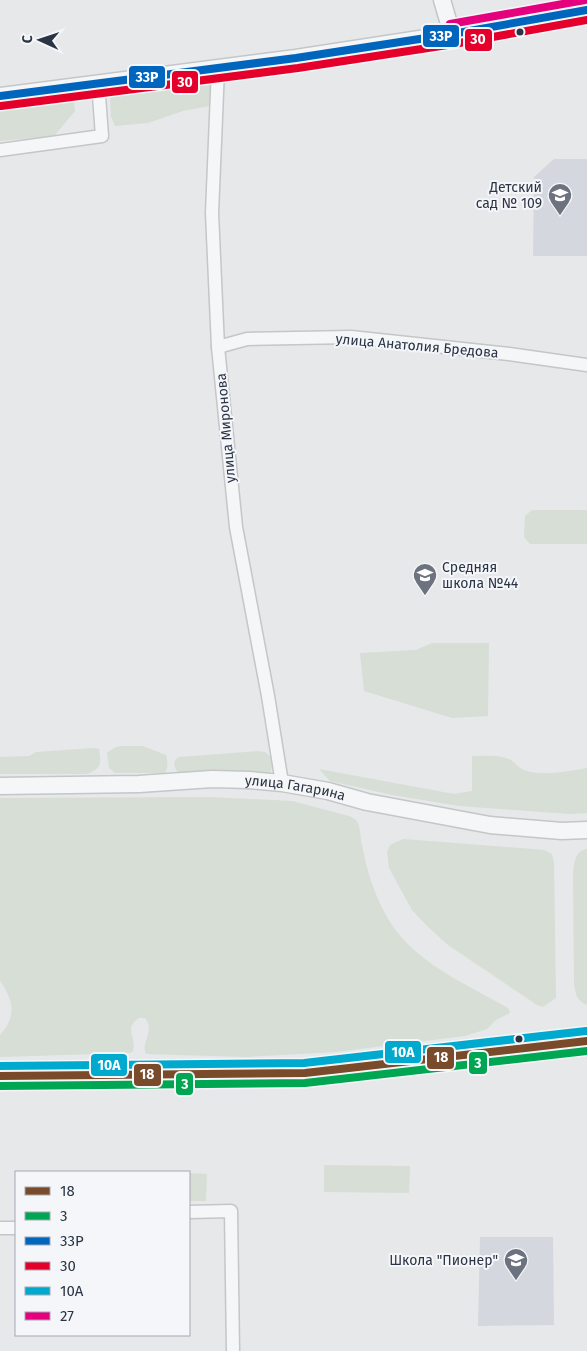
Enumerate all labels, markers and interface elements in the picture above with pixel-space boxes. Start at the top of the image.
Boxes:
north arrow [15,15,65,65]
line badge: 33Р [422,24,460,48]
unlabelled marker [515,27,525,37]
text: 33Р [429,28,453,45]
line badge: 30 [464,28,493,52]
text: 30 [469,31,486,48]
text: С [19,35,36,44]
line badge: 33Р [128,65,166,89]
text: 33Р [135,69,159,86]
line badge: 30 [171,70,199,94]
text: 30 [176,74,193,91]
place label: Детский сад № 109 [476,179,542,212]
school or university icon: Детский сад № 109 [547,182,573,216]
street label: улица Анатолия Бредова [335,330,499,362]
street label: улица Миронова [213,372,239,484]
place label: Средняя школа №44 [442,559,519,592]
school or university icon: Средняя школа №44 [412,562,438,596]
street label: улица Гагарина [245,771,348,804]
unlabelled marker [514,1034,524,1044]
line badge: 10А [384,1040,422,1064]
text: 10А [392,1044,415,1061]
line badge: 18 [426,1046,455,1070]
text: 18 [434,1049,448,1066]
line badge: 3 [468,1051,488,1075]
line badge: 10А [90,1053,128,1077]
text: 3 [473,1055,482,1072]
text: 10А [98,1057,121,1074]
line badge: 18 [133,1063,162,1087]
text: 18 [140,1066,154,1083]
line badge: 3 [175,1072,194,1096]
text: 3 [180,1076,189,1093]
legend [15,1171,190,1336]
text: 18 [60,1182,75,1200]
text: 3 [60,1207,68,1225]
text: 33Р [60,1232,84,1250]
school or university icon: Школа "Пионер" [503,1247,529,1281]
place label: Школа "Пионер" [389,1252,498,1269]
text: 30 [60,1257,76,1275]
text: 10А [60,1282,84,1300]
text: 27 [60,1307,74,1325]

